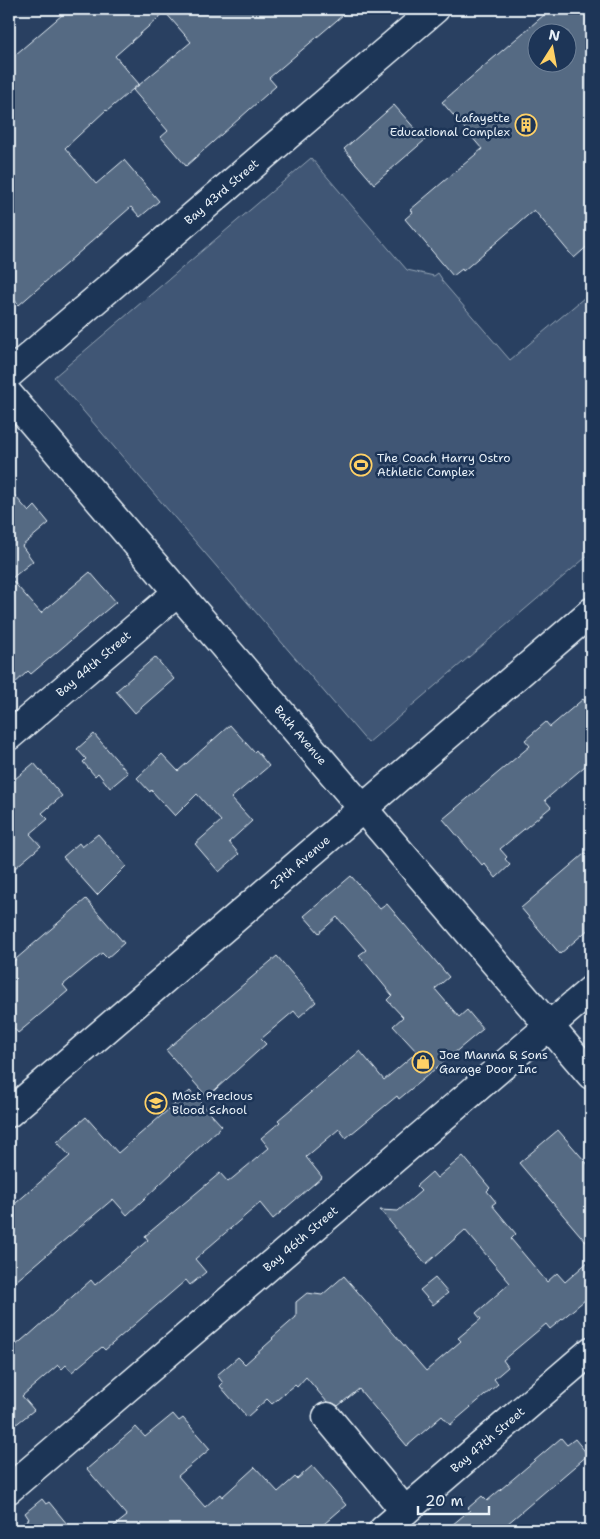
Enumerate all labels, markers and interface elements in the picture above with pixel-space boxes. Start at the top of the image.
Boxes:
north arrow [528,22,578,72]
text: N [547,25,562,45]
place label: Lafayette Educational Complex [390,110,510,140]
building icon: Lafayette Educational Complex [514,113,538,137]
street label: Bay 43rd Street [181,155,262,228]
place label: The Coach Harry Ostro Athletic Complex [377,450,511,480]
sports icon: The Coach Harry Ostro Athletic Complex [349,453,373,477]
street label: Bay 44th Street [53,628,134,700]
street label: Bath Avenue [270,702,330,769]
street label: 27th Avenue [266,832,334,893]
place label: Joe Manna & Sons Garage Door Inc [439,1047,548,1077]
shop icon: Joe Manna & Sons Garage Door Inc [411,1050,435,1074]
place label: Most Precious Blood School [172,1088,253,1118]
school or university icon: Most Precious Blood School [144,1091,168,1115]
street label: Bay 46th Street [260,1203,341,1276]
street label: Bay 47th Street [447,1404,528,1476]
scale bar [418,1484,489,1516]
text: 20 m [425,1491,464,1511]

